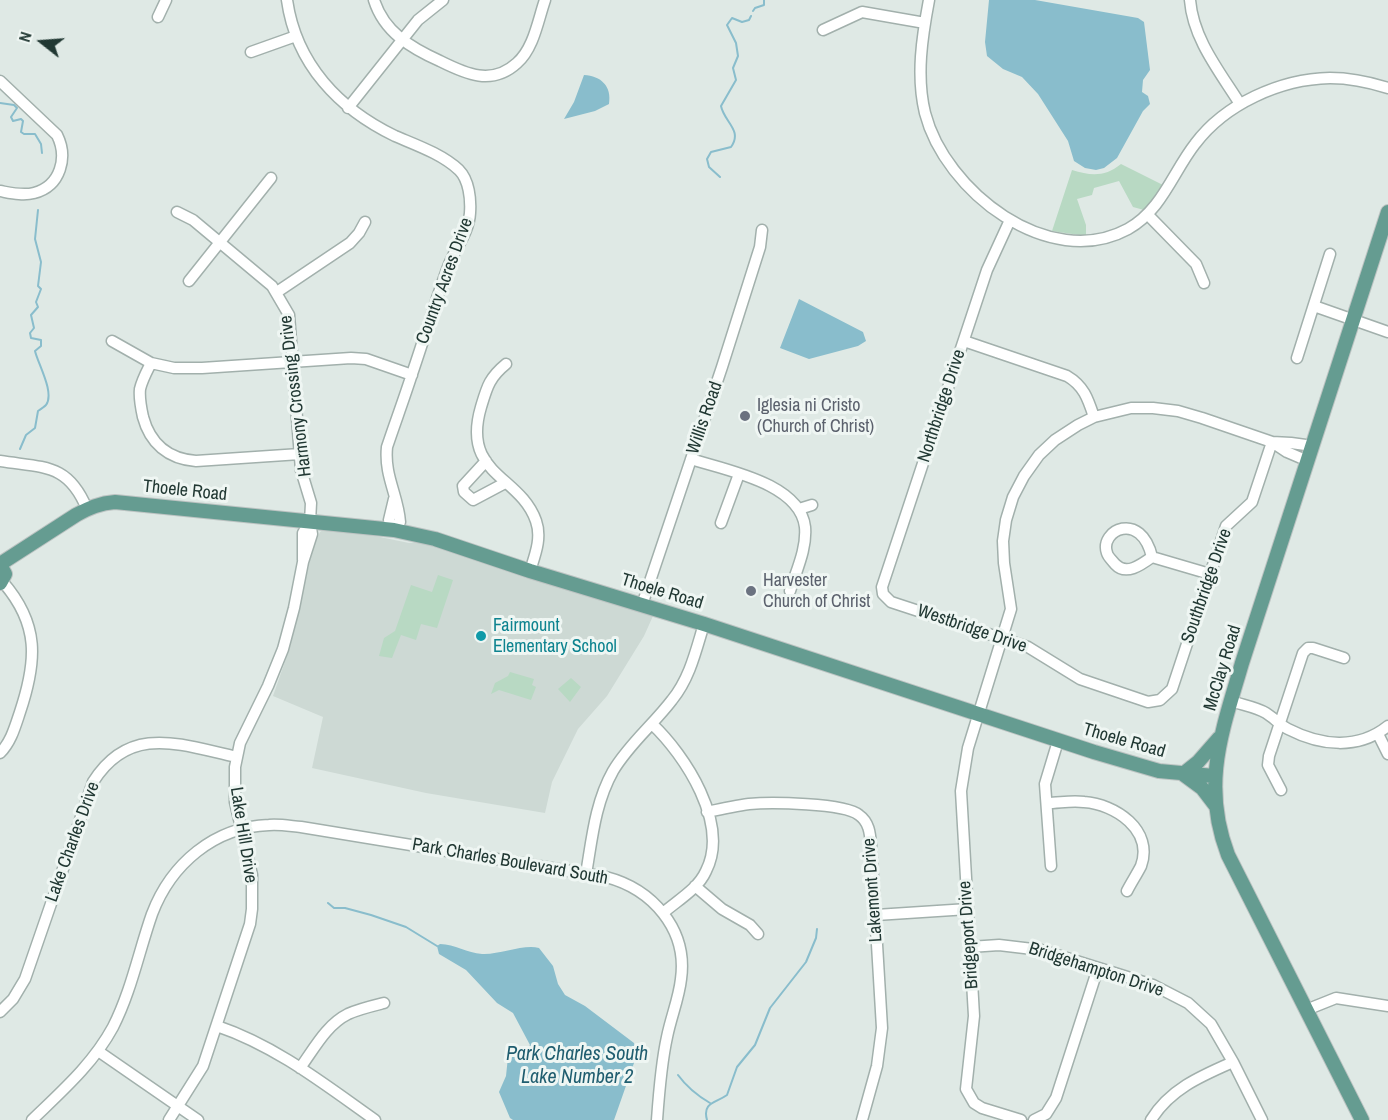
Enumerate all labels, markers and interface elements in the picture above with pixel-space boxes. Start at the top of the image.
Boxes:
north arrow [12,12,72,72]
text: N [13,29,37,44]
street label: Country Acres Drive [412,215,478,347]
street label: Harmony Crossing Drive [275,314,317,478]
street label: Northbridge Drive [914,347,970,465]
street label: Willis Road [683,379,727,457]
place label: Iglesia ni Cristo (Church of Christ) [757,395,874,438]
marker: Iglesia ni Cristo (Church of Christ) [738,409,752,423]
street label: Thoele Road [142,476,228,506]
street label: Southbridge Drive [1177,526,1237,646]
street label: Thoele Road [618,569,706,615]
place label: Harvester Church of Christ [763,570,870,612]
marker: Harvester Church of Christ [744,584,758,598]
street label: Westbridge Drive [914,600,1030,658]
place label: Fairmount Elementary School [493,615,617,658]
street label: McClay Road [1200,622,1246,714]
marker: Fairmount Elementary School [474,629,488,643]
street label: Thoele Road [1080,719,1168,763]
street label: Lake Charles Drive [41,779,105,905]
street label: Lake Hill Drive [225,786,261,884]
street label: Park Charles Boulevard South [410,834,610,890]
street label: Lakemont Drive [859,837,887,943]
street label: Bridgeport Drive [954,880,984,990]
street label: Bridgehampton Drive [1026,938,1166,1002]
water label: Park Charles South Lake Number 2 [506,1043,648,1090]

